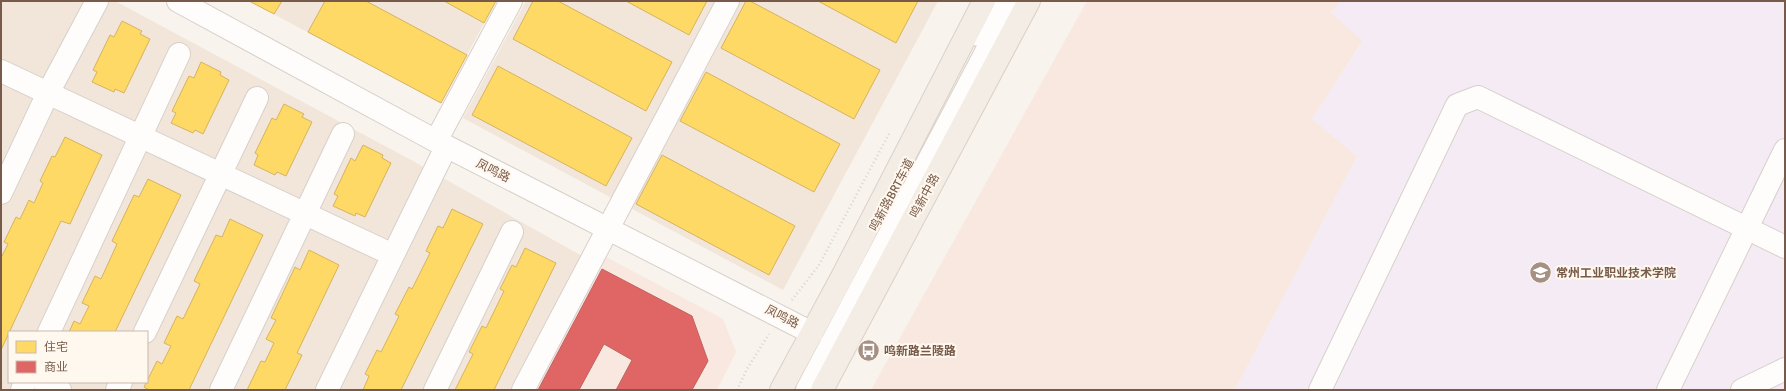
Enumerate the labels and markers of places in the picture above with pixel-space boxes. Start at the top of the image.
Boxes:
school or university icon: 常州工业职业技术学院 [1528,260,1554,286]
place label: 常州工业职业技术学院 [1556,266,1676,281]
bus stop icon: 鸣新路兰陵路 [856,338,882,364]
place label: 鸣新路兰陵路 [884,344,956,359]

